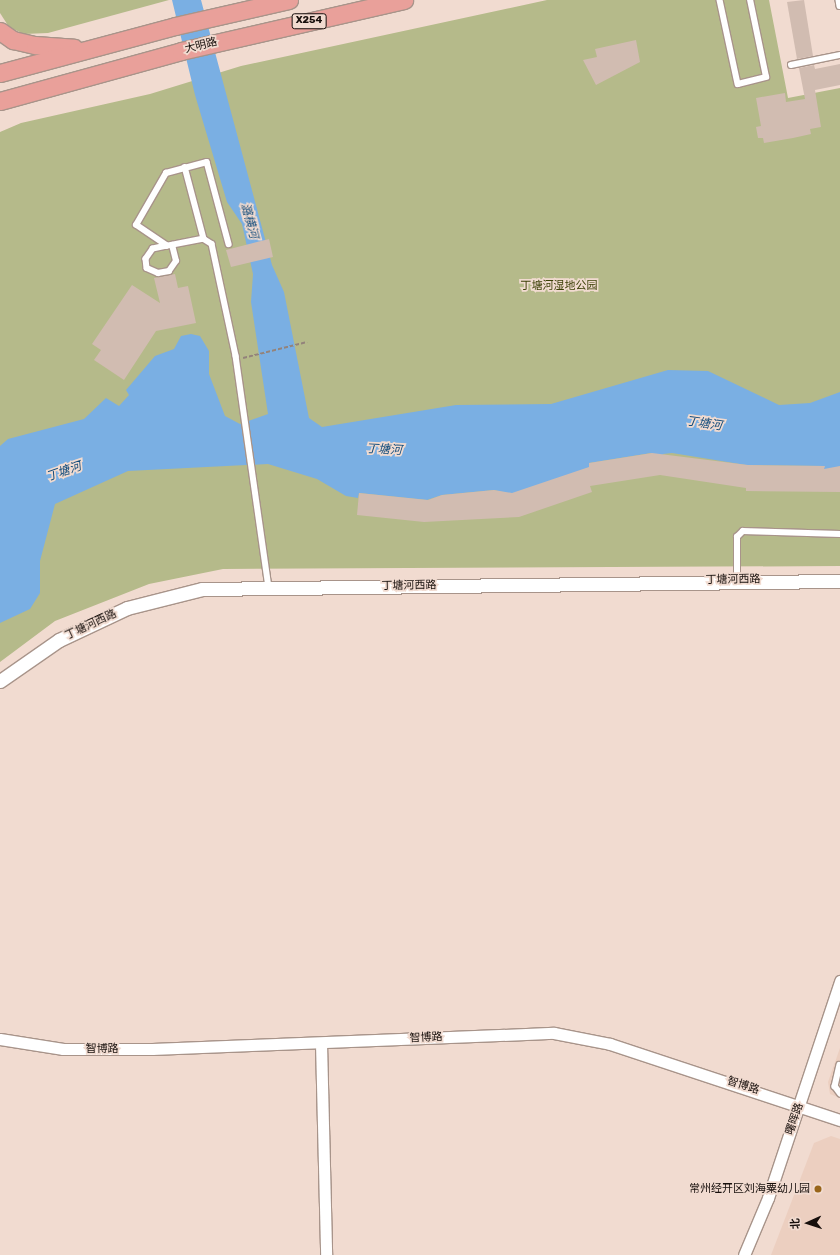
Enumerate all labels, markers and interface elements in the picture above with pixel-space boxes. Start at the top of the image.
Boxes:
road number: X254 [291,13,327,29]
street label: 大明路 [183,36,219,56]
water label: 潞横河 [237,202,261,240]
park label: 丁塘河湿地公园 [521,279,597,293]
water label: 丁塘河 [685,414,723,434]
water label: 丁塘河 [366,442,402,458]
water label: 丁塘河 [45,459,83,485]
street label: 丁塘河西路 [705,573,761,587]
street label: 丁塘河西路 [381,579,437,593]
street label: 丁塘河西路 [63,607,119,643]
street label: 智博路 [409,1031,443,1045]
street label: 智博路 [86,1042,118,1056]
street label: 智博路 [725,1075,761,1097]
street label: 曙晖路 [783,1101,807,1137]
place label: 常州经开区刘海粟幼儿园 [689,1182,810,1196]
marker: 常州经开区刘海粟幼儿园 [813,1184,823,1194]
north arrow [788,1203,828,1243]
text: 北 [789,1218,802,1229]

